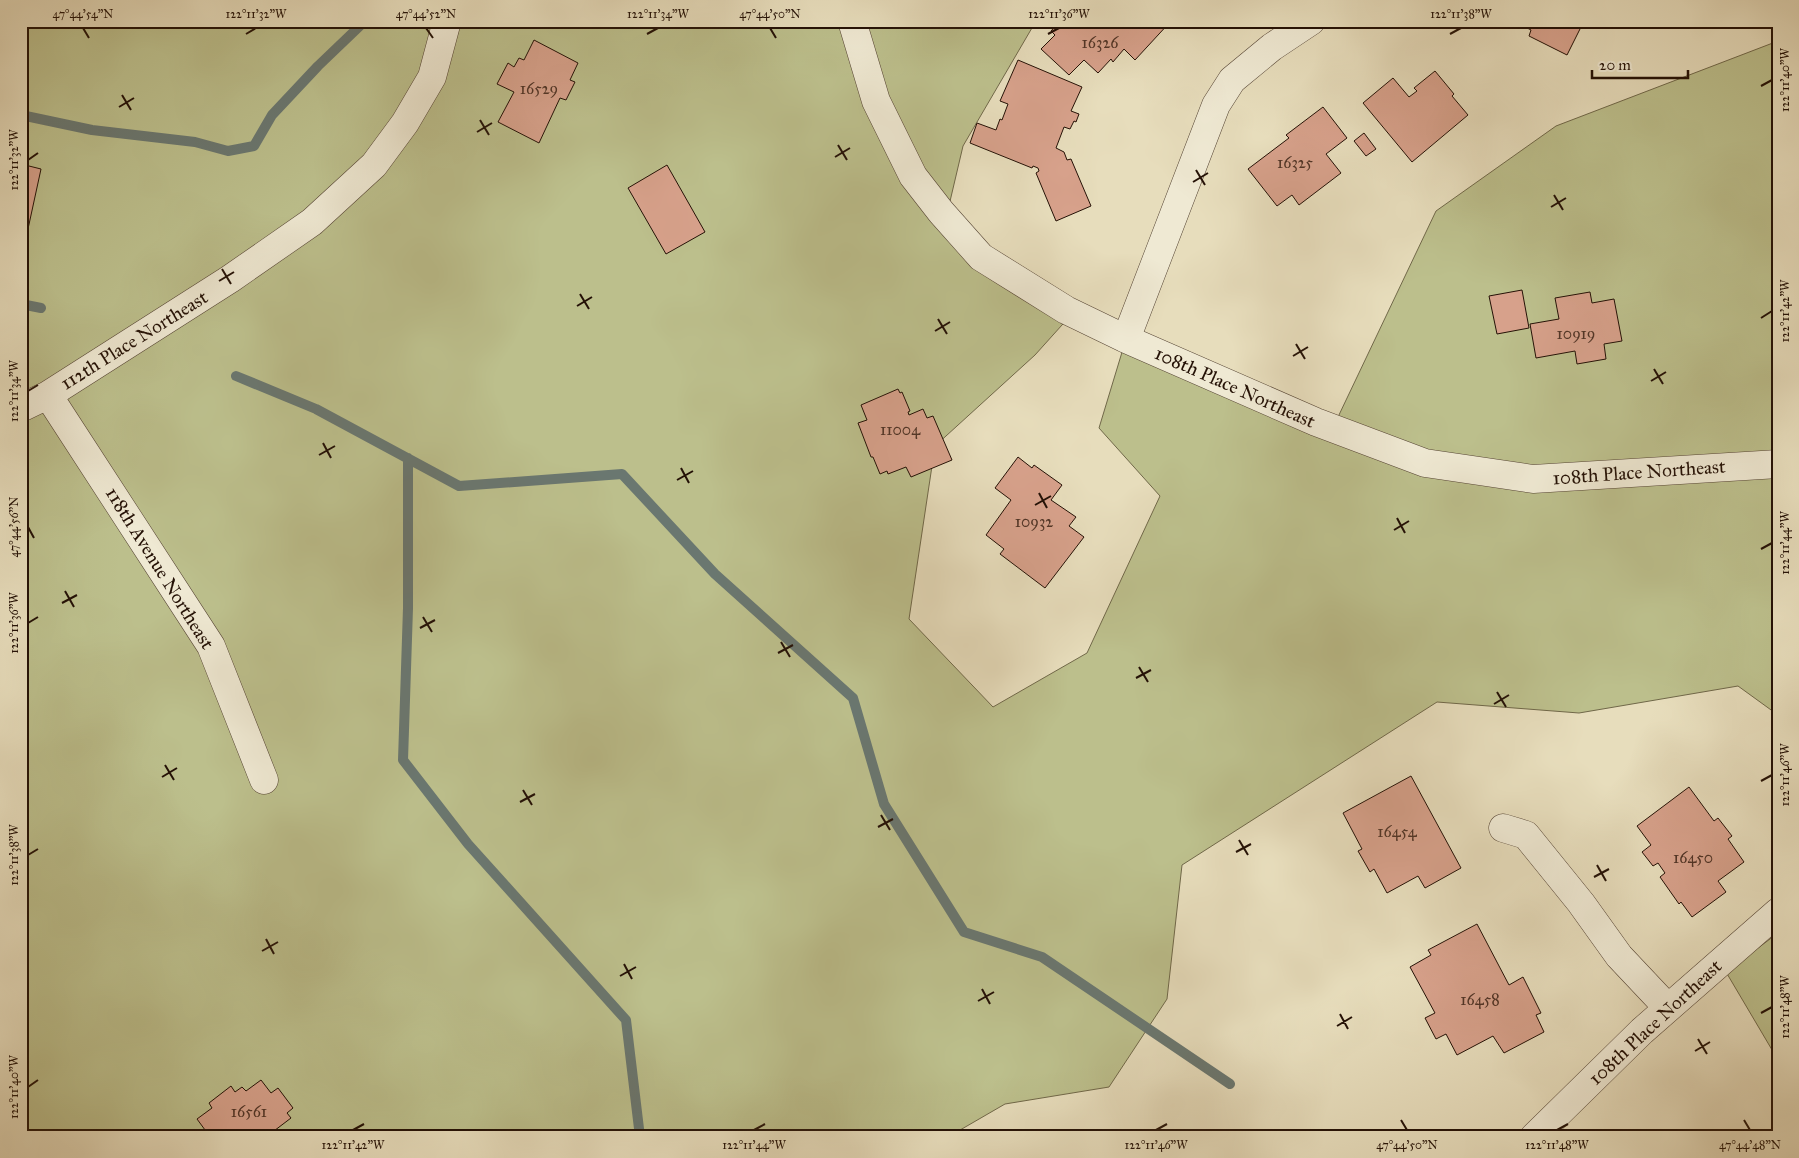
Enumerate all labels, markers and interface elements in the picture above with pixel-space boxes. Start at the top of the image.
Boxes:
text: 47°44'54"N [53,7,113,21]
text: 122°11'32"W [225,7,287,21]
text: 47°44'52"N [396,7,456,21]
text: 122°11'34"W [627,7,690,21]
text: 47°44'50"N [739,7,801,21]
text: 122°11'36"W [1028,7,1090,21]
text: 122°11'38"W [1430,7,1492,21]
house number: 16326 [1082,33,1119,52]
text: 122°11'40"W [1778,47,1792,112]
scale bar [1592,48,1688,80]
text: 20 m [1599,56,1631,74]
house number: 16529 [520,79,558,98]
text: 122°11'32"W [7,129,21,191]
house number: 16325 [1277,153,1314,172]
text: 122°11'42"W [1778,279,1792,342]
street label: 112th Place Northeast [56,285,212,395]
house number: 10919 [1557,324,1595,343]
street label: 108th Place Northeast [1151,341,1319,433]
text: 122°11'34"W [7,359,21,422]
house number: 11004 [880,420,921,439]
street label: 108th Place Northeast [1552,454,1727,490]
street label: 118th Avenue Northeast [101,483,219,654]
text: 47°44'56"N [7,497,21,557]
text: 122°11'44"W [1778,511,1792,575]
house number: 10932 [1015,512,1053,531]
text: 122°11'36"W [7,592,21,654]
text: 122°11'46"W [1778,743,1792,807]
house number: 16454 [1377,822,1418,841]
text: 122°11'38"W [7,824,21,886]
house number: 16450 [1673,848,1713,867]
street label: 108th Place Northeast [1584,954,1726,1090]
text: 122°11'48"W [1778,975,1792,1039]
house number: 16458 [1460,990,1500,1009]
text: 122°11'40"W [7,1054,21,1119]
house number: 16561 [231,1102,267,1121]
text: 122°11'42"W [322,1138,385,1152]
text: 122°11'44"W [722,1138,786,1152]
text: 122°11'46"W [1124,1138,1188,1152]
text: 47°44'50"N [1376,1138,1438,1152]
text: 122°11'48"W [1525,1138,1589,1152]
text: 47°44'48"N [1719,1138,1781,1152]

